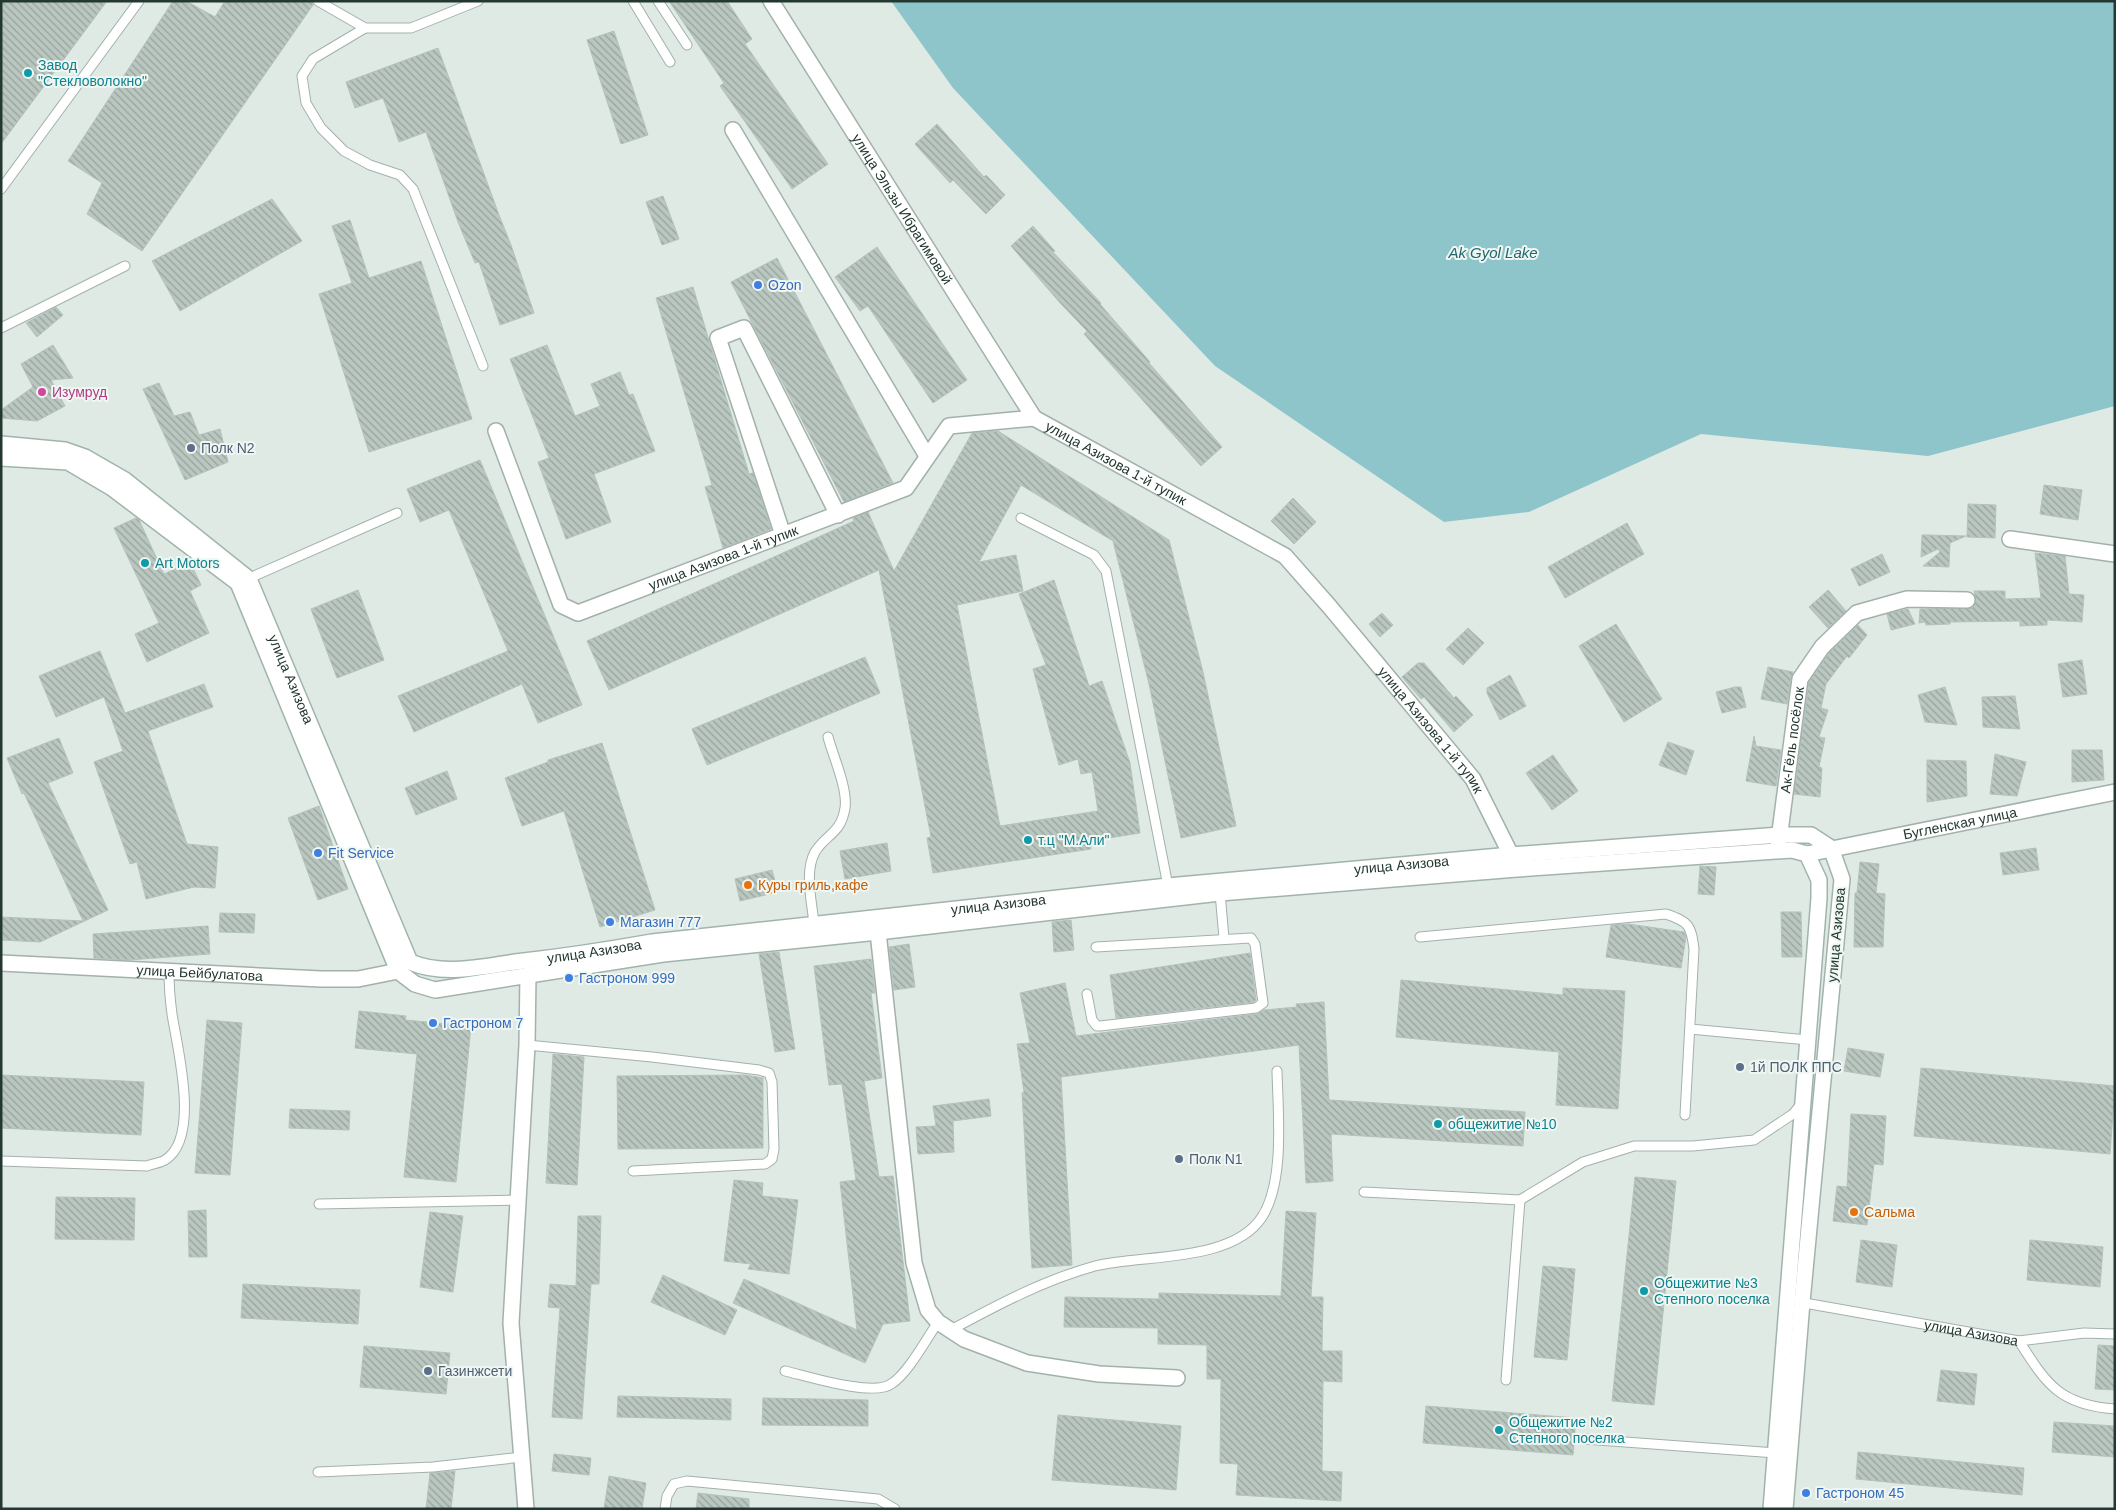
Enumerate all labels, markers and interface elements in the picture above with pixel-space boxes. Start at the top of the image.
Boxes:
place label: Завод "Стекловолокно" [38,57,147,89]
marker: Завод "Стекловолокно" [22,67,34,79]
street label: улица Эльзы Ибрагимовой [849,131,956,287]
water label: Ak Gyol Lake [1447,244,1538,261]
place label: Ozon [768,277,801,293]
marker: Ozon [752,279,764,291]
place label: Изумруд [52,384,107,400]
marker: Изумруд [36,386,48,398]
street label: улица Азизова 1-й тупик [1043,418,1190,509]
place label: Полк N2 [201,440,255,456]
marker: Полк N2 [185,442,197,454]
street label: улица Азизова 1-й тупик [646,522,801,593]
place label: Art Motors [155,555,220,571]
marker: Art Motors [139,557,151,569]
street label: улица Азизова [265,632,317,726]
street label: улица Азизова 1-й тупик [1375,663,1487,796]
street label: Ак-Гёль посёлок [1777,685,1807,794]
street label: Бугленская улица [1902,804,2018,842]
place label: т.ц "М.Али" [1038,832,1110,848]
marker: т.ц "М.Али" [1022,834,1034,846]
place label: Fit Service [328,845,394,861]
marker: Fit Service [312,847,324,859]
street label: улица Азизова [1353,853,1450,877]
place label: Куры гриль,кафе [758,877,869,893]
marker: Куры гриль,кафе [742,879,754,891]
street label: улица Азизова [1824,887,1848,983]
street label: улица Азизова [950,891,1047,918]
place label: Магазин 777 [620,914,701,930]
marker: Магазин 777 [604,916,616,928]
street label: улица Азизова [546,936,643,966]
street label: улица Бейбулатова [136,962,264,984]
place label: Гастроном 999 [579,970,675,986]
marker: Гастроном 999 [563,972,575,984]
place label: Гастроном 7 [443,1015,524,1031]
marker: Гастроном 7 [427,1017,439,1029]
place label: 1й ПОЛК ППС [1750,1059,1842,1075]
marker: 1й ПОЛК ППС [1734,1061,1746,1073]
place label: общежитие №10 [1448,1116,1557,1132]
marker: общежитие №10 [1432,1118,1444,1130]
place label: Полк N1 [1189,1151,1243,1167]
marker: Полк N1 [1173,1153,1185,1165]
place label: Сальма [1864,1204,1915,1220]
marker: Сальма [1848,1206,1860,1218]
place label: Общежитие №3 Степного поселка [1654,1275,1770,1307]
marker: Общежитие №3 Степного поселка [1638,1285,1650,1297]
street label: улица Азизова [1923,1316,2020,1349]
place label: Газинжсети [438,1363,512,1379]
marker: Газинжсети [422,1365,434,1377]
place label: Общежитие №2 Степного поселка [1509,1414,1625,1446]
marker: Общежитие №2 Степного поселка [1493,1424,1505,1436]
place label: Гастроном 45 [1816,1485,1904,1501]
marker: Гастроном 45 [1800,1487,1812,1499]

